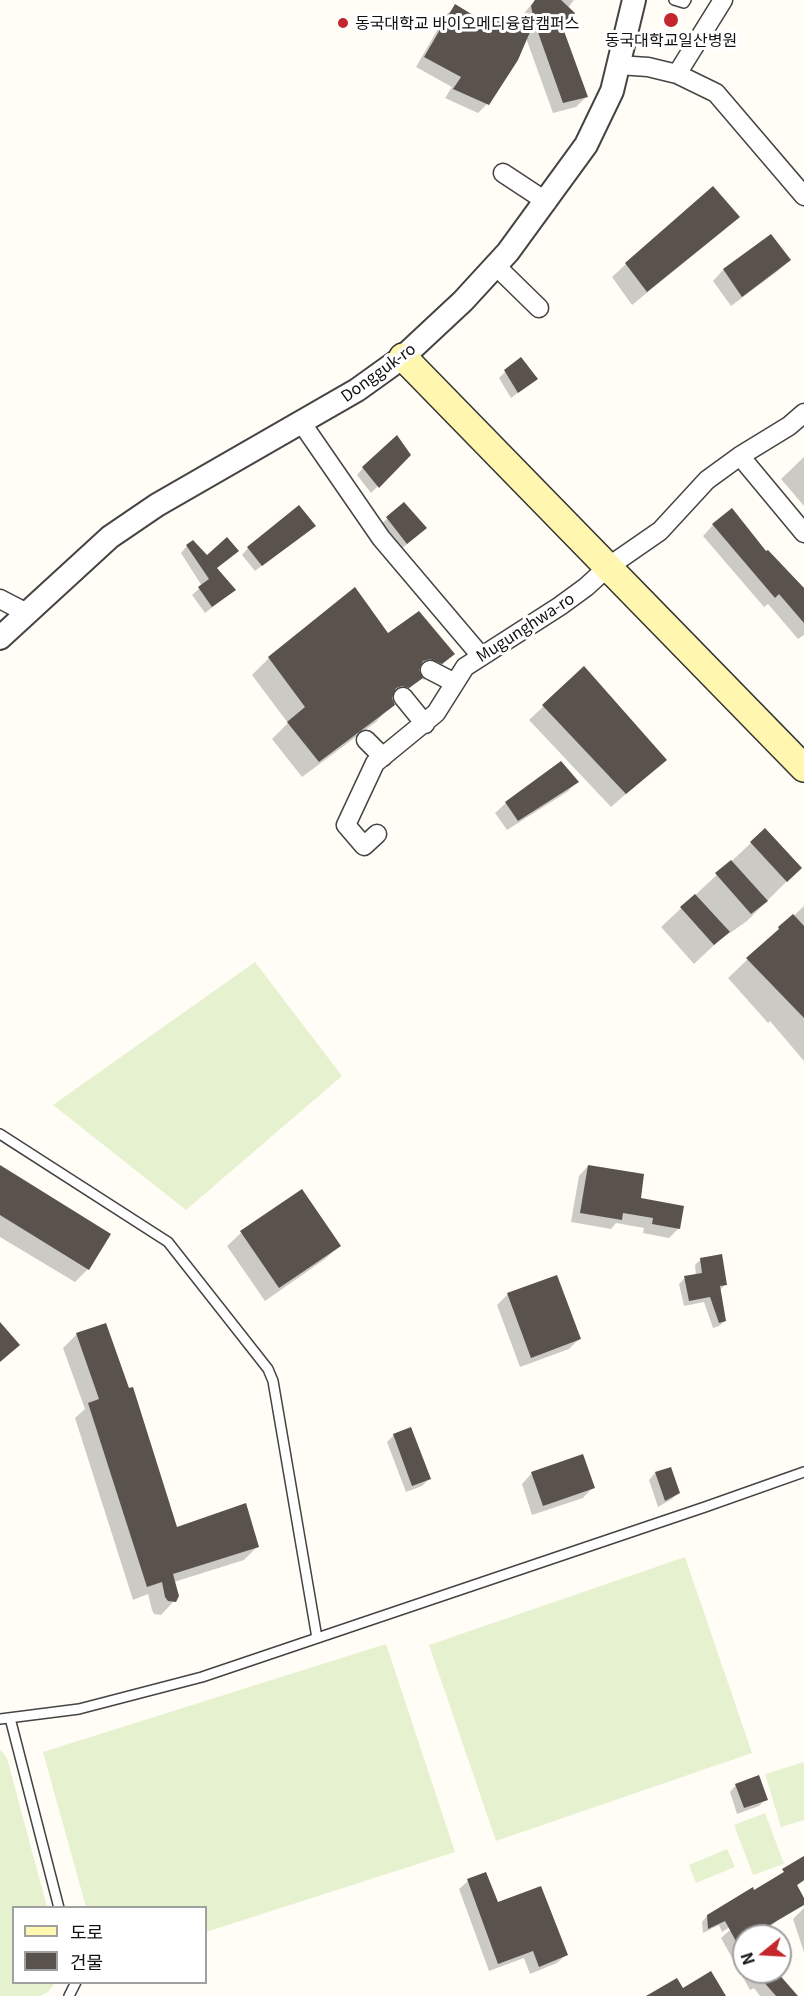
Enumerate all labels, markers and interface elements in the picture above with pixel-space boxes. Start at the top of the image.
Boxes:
marker: 동국대학교일산병원 [662,11,680,29]
place label: 동국대학교 바이오메디융합캠퍼스 [355,13,579,33]
marker: 동국대학교 바이오메디융합캠퍼스 [336,16,350,30]
place label: 동국대학교일산병원 [605,30,737,50]
street label: Dongguk-ro [337,339,419,405]
street label: Mugunghwa-ro [472,588,578,666]
legend [12,1906,207,1984]
text: 도로 [70,1918,103,1944]
north arrow [732,1924,792,1984]
text: 건물 [70,1948,103,1974]
text: N [734,1950,760,1968]

